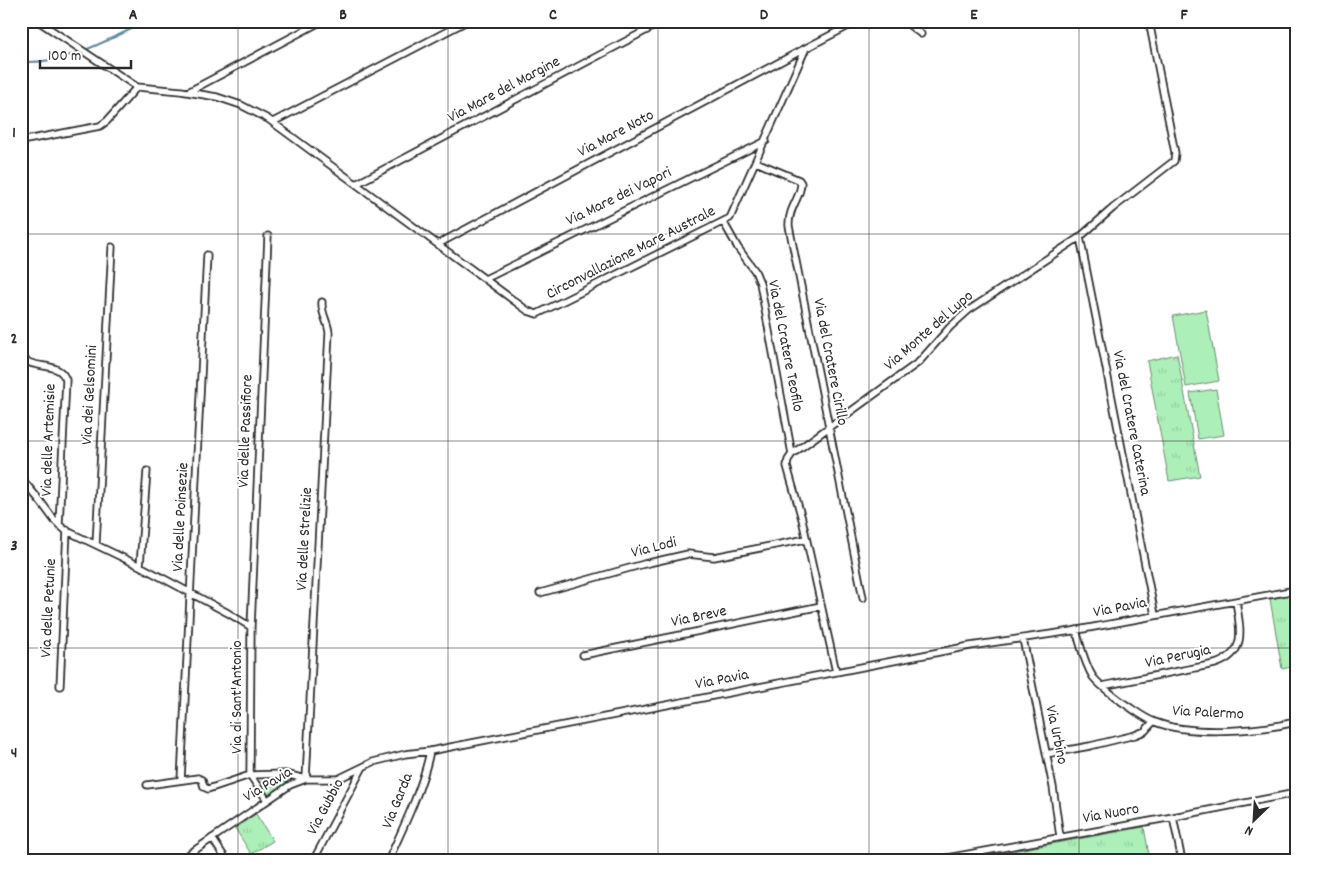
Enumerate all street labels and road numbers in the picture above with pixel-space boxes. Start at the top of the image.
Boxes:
street label: Via Mare del Margine [444,51,564,129]
street label: Via Mare Noto [574,104,658,164]
street label: Via Mare dei Vapori [562,161,676,233]
street label: Circonvallazione Mare Australe [542,200,720,306]
street label: Via del Cratere Teofilo [761,278,809,414]
street label: Via Monte del Lupo [879,285,979,377]
street label: Via del Cratere Cirillo [806,296,854,428]
street label: Via dei Gelsomini [76,344,104,446]
street label: Via del Cratere Caterina [1106,349,1156,498]
street label: Via delle Passifiore [233,374,259,488]
street label: Via delle Artemisie [36,383,62,497]
street label: Via delle Poinsezie [167,462,195,572]
street label: Via delle Strelizie [291,487,319,591]
street label: Via Lodi [629,531,679,565]
street label: Via delle Petunie [35,558,63,658]
street label: Via Pavia [1091,591,1149,624]
street label: Via Breve [669,600,729,634]
street label: Via Perugia [1143,639,1213,675]
street label: Via di Sant'Antonio [226,640,249,754]
street label: Via Pavia [693,663,751,696]
street label: Via Palermo [1172,700,1244,726]
street label: Via Urbino [1039,703,1073,767]
street label: Via Pavia [239,761,297,809]
street label: Via Garda [376,769,420,832]
street label: Via Gubbio [302,775,350,839]
street label: Via Nuoro [1081,798,1141,830]

